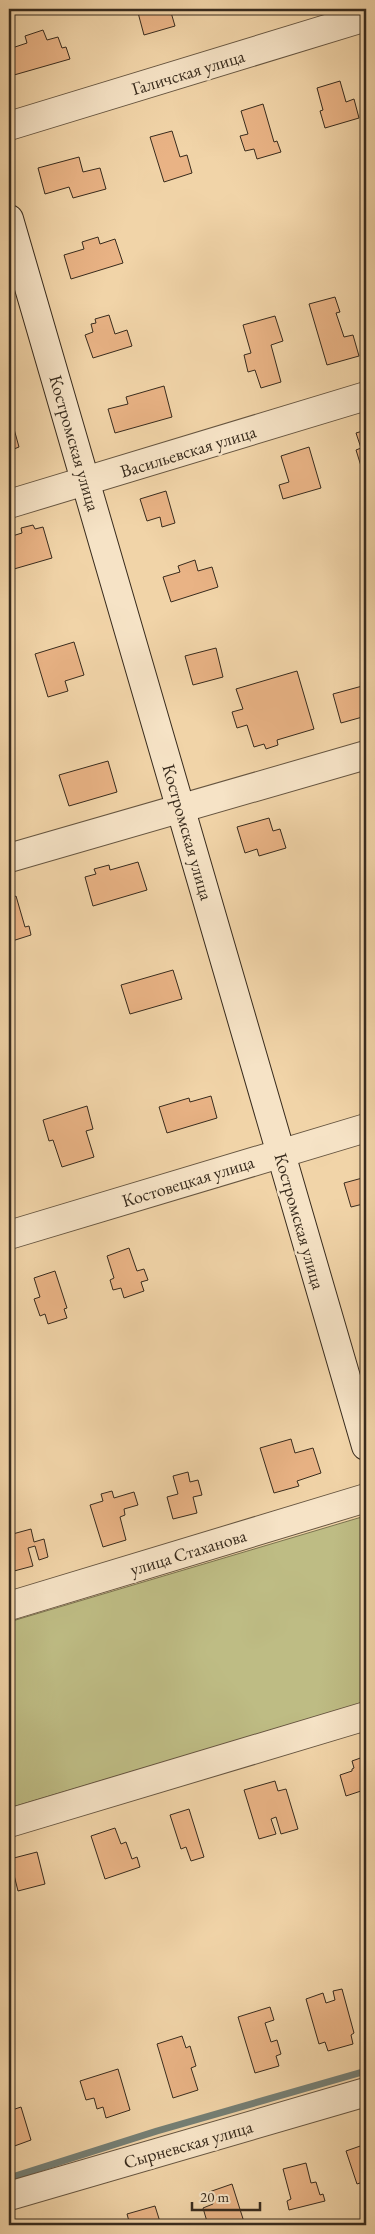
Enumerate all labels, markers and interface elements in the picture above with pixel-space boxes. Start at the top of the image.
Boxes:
street label: Галичская улица [129,44,248,100]
street label: Костромская улица [45,372,106,515]
street label: Васильевская улица [117,419,260,483]
street label: Костромская улица [158,761,219,904]
street label: Костовецкая улица [119,1150,258,1212]
street label: Костромская улица [270,1150,331,1293]
street label: улица Стаханова [127,1523,250,1581]
street label: Сырневская улица [121,2114,256,2173]
scale bar [192,2179,260,2211]
text: 20 m [200,2187,229,2206]

